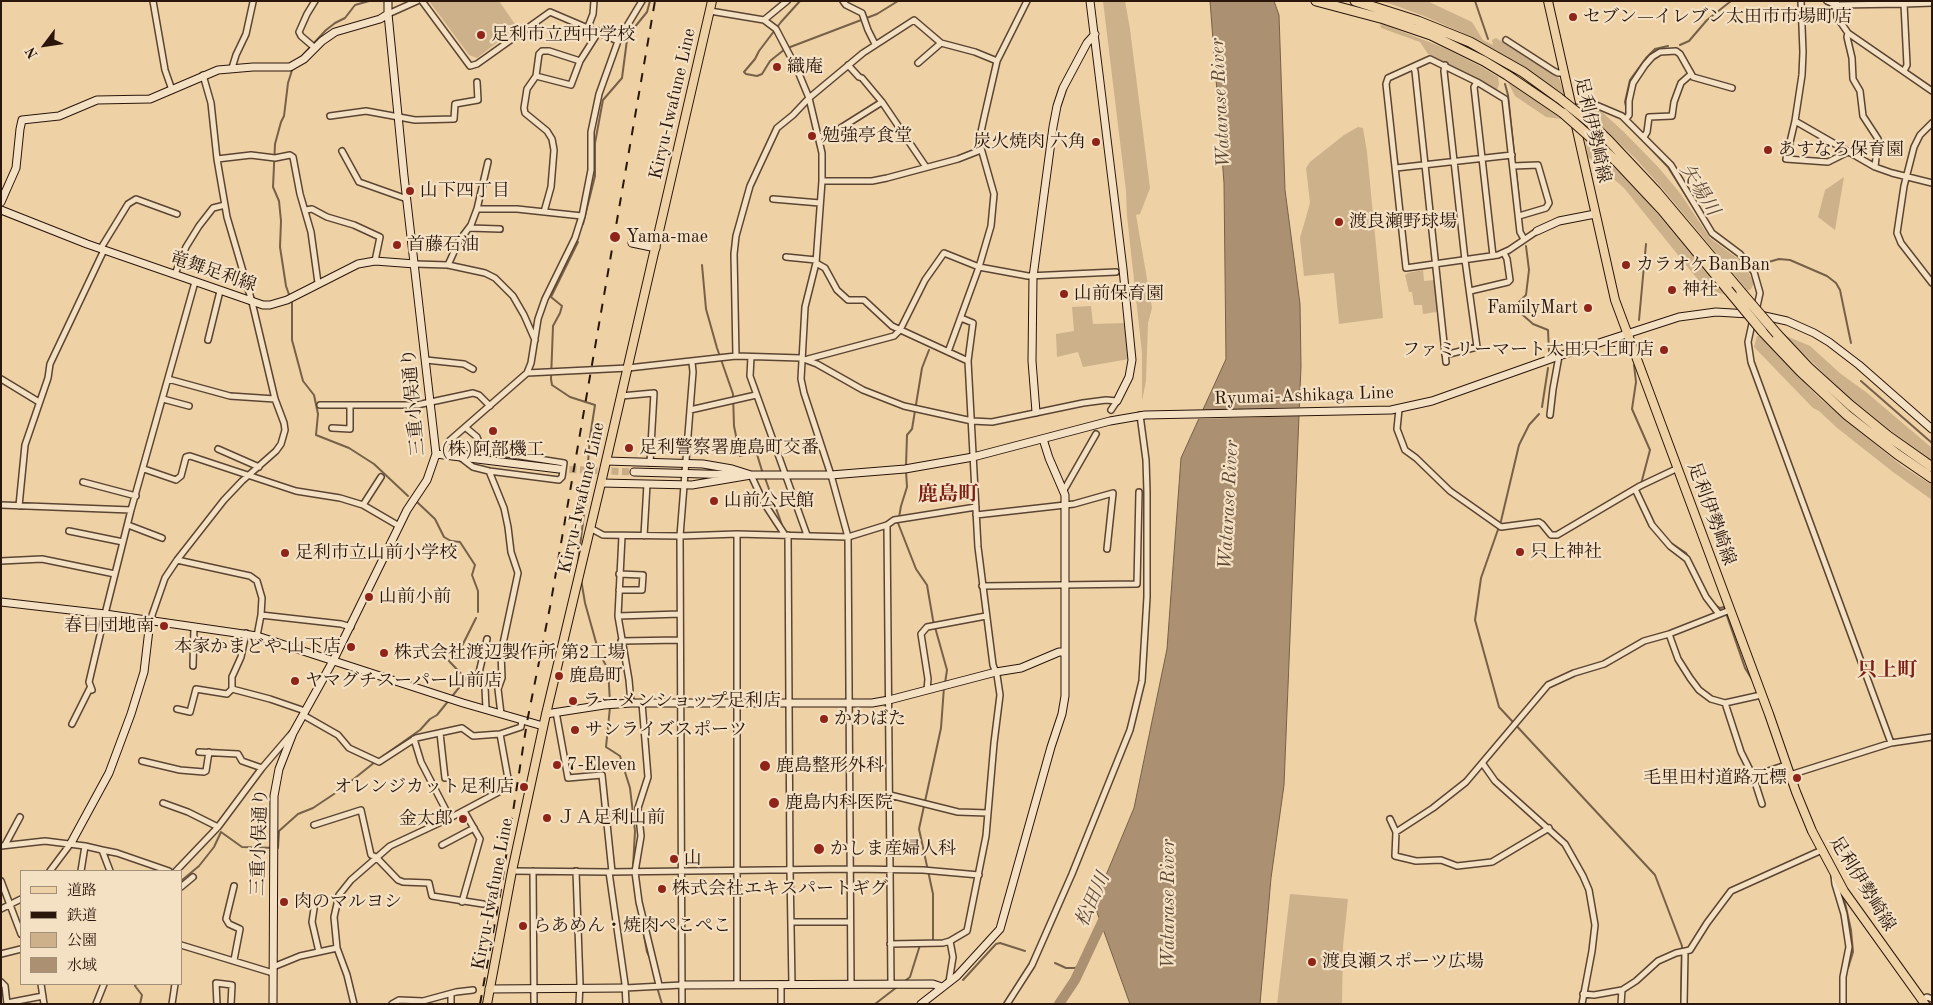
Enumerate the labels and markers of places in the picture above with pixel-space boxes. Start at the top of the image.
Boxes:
place label: セブン−イレブン太田市市場町店 [1583,6,1852,28]
marker: セブン−イレブン太田市市場町店 [1567,11,1579,23]
place label: 足利市立西中学校 [491,24,635,46]
marker: 足利市立西中学校 [475,29,487,41]
place label: 織庵 [787,56,823,78]
marker: 織庵 [771,61,783,73]
place label: 勉強亭食堂 [822,125,912,147]
marker: 勉強亭食堂 [806,130,818,142]
place label: 炭火焼肉 六角 [973,131,1086,153]
marker: 炭火焼肉 六角 [1090,136,1102,148]
place label: あすなろ保育園 [1778,139,1904,161]
marker: あすなろ保育園 [1762,144,1774,156]
place label: 山下四丁目 [420,180,510,202]
marker: 山下四丁目 [404,185,416,197]
place label: 渡良瀬野球場 [1349,211,1457,233]
marker: 渡良瀬野球場 [1333,216,1345,228]
place label: Yama-mae [626,226,708,248]
marker: Yama-mae [608,230,622,244]
place label: 首藤石油 [407,234,479,256]
marker: 首藤石油 [391,239,403,251]
place label: カラオケBanBan [1636,254,1770,276]
marker: カラオケBanBan [1620,259,1632,271]
place label: 神社 [1682,279,1718,301]
place label: 山前保育園 [1074,283,1164,305]
marker: 神社 [1666,284,1678,296]
marker: 山前保育園 [1058,288,1070,300]
place label: FamilyMart [1487,297,1578,319]
marker: FamilyMart [1582,302,1594,314]
place label: ファミリーマート太田只上町店 [1402,339,1654,361]
marker: ファミリーマート太田只上町店 [1658,344,1670,356]
marker: (株)阿部機工 [487,425,499,437]
place label: 足利警察署鹿島町交番 [639,437,819,459]
place label: (株)阿部機工 [441,439,545,461]
marker: 足利警察署鹿島町交番 [623,442,635,454]
place label: 山前公民館 [724,490,814,512]
marker: 山前公民館 [708,495,720,507]
place label: 只上神社 [1530,541,1602,563]
place label: 足利市立山前小学校 [295,542,457,564]
marker: 只上神社 [1514,546,1526,558]
marker: 足利市立山前小学校 [279,547,291,559]
place label: 山前小前 [379,586,451,608]
marker: 山前小前 [363,591,375,603]
place label: 春日団地南 [64,615,154,637]
marker: 春日団地南 [158,620,170,632]
place label: 本家かまどや 山下店 [174,636,341,658]
marker: 本家かまどや 山下店 [345,641,357,653]
place label: 株式会社渡辺製作所 第2工場 [394,642,625,664]
marker: 株式会社渡辺製作所 第2工場 [378,647,390,659]
place label: 鹿島町 [569,665,623,687]
place label: ヤマグチスーパー山前店 [305,670,502,692]
marker: 鹿島町 [553,670,565,682]
marker: ヤマグチスーパー山前店 [289,675,301,687]
place label: ラーメンショップ足利店 [583,690,781,712]
marker: ラーメンショップ足利店 [567,695,579,707]
place label: かわばた [834,708,906,730]
marker: かわばた [818,713,830,725]
place label: サンライズスポーツ [585,719,747,741]
marker: サンライズスポーツ [569,724,581,736]
place label: 7-Eleven [567,754,636,776]
place label: 鹿島整形外科 [776,755,884,777]
marker: 7-Eleven [551,759,563,771]
marker: 鹿島整形外科 [758,759,772,773]
place label: 毛里田村道路元標 [1643,767,1787,789]
marker: 毛里田村道路元標 [1791,772,1803,784]
place label: オレンジカット足利店 [334,776,514,798]
marker: オレンジカット足利店 [518,781,530,793]
place label: 鹿島内科医院 [785,792,893,814]
marker: 鹿島内科医院 [767,796,781,810]
place label: ＪＡ足利山前 [557,807,665,829]
place label: 金太郎 [399,808,453,830]
marker: ＪＡ足利山前 [541,812,553,824]
marker: 金太郎 [457,813,469,825]
place label: かしま産婦人科 [830,838,956,860]
marker: かしま産婦人科 [812,842,826,856]
place label: 山 [684,848,702,870]
marker: 山 [668,853,680,865]
place label: 株式会社エキスパートギグ [672,878,888,900]
marker: 株式会社エキスパートギグ [656,883,668,895]
place label: 肉のマルヨシ [294,891,402,913]
marker: 肉のマルヨシ [278,896,290,908]
place label: らあめん・焼肉ぺこぺこ [533,915,731,937]
marker: らあめん・焼肉ぺこぺこ [517,920,529,932]
place label: 渡良瀬スポーツ広場 [1322,951,1484,973]
marker: 渡良瀬スポーツ広場 [1306,956,1318,968]

